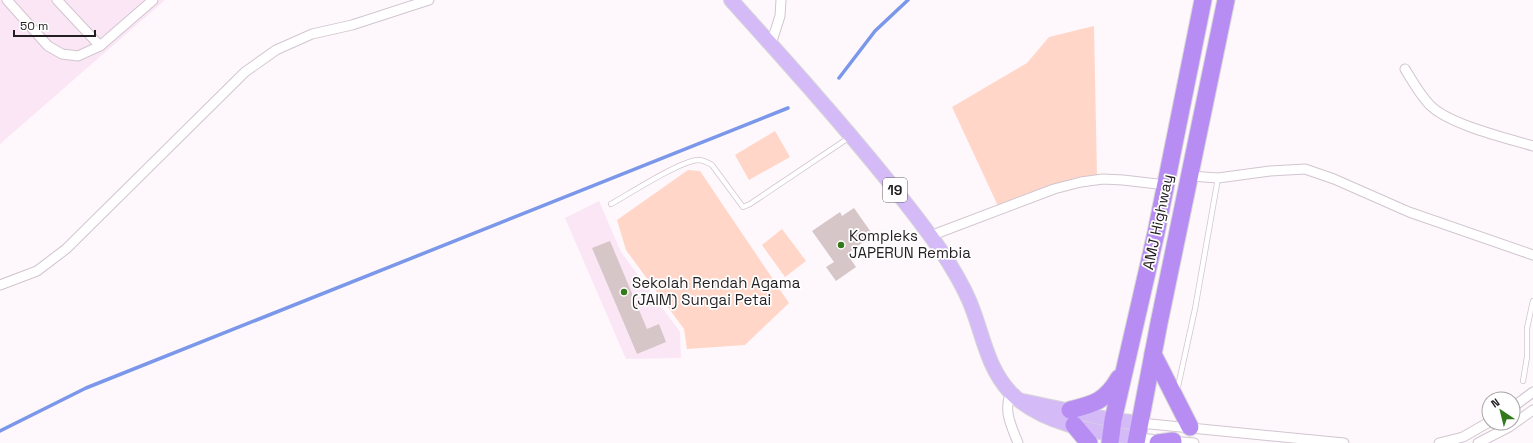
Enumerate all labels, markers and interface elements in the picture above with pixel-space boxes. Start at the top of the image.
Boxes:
scale bar [14,12,95,38]
text: 50 m [20,18,48,34]
street label: AMJ Highway [1138,172,1177,271]
road number: 19 [883,178,907,202]
place label: Kompleks JAPERUN Rembia [849,226,971,262]
marker: Kompleks JAPERUN Rembia [836,240,846,250]
place label: Sekolah Rendah Agama (JAIM) Sungai Petai [632,273,801,310]
marker: Sekolah Rendah Agama (JAIM) Sungai Petai [619,287,629,297]
north arrow [1481,391,1521,431]
text: N [1488,395,1502,411]

